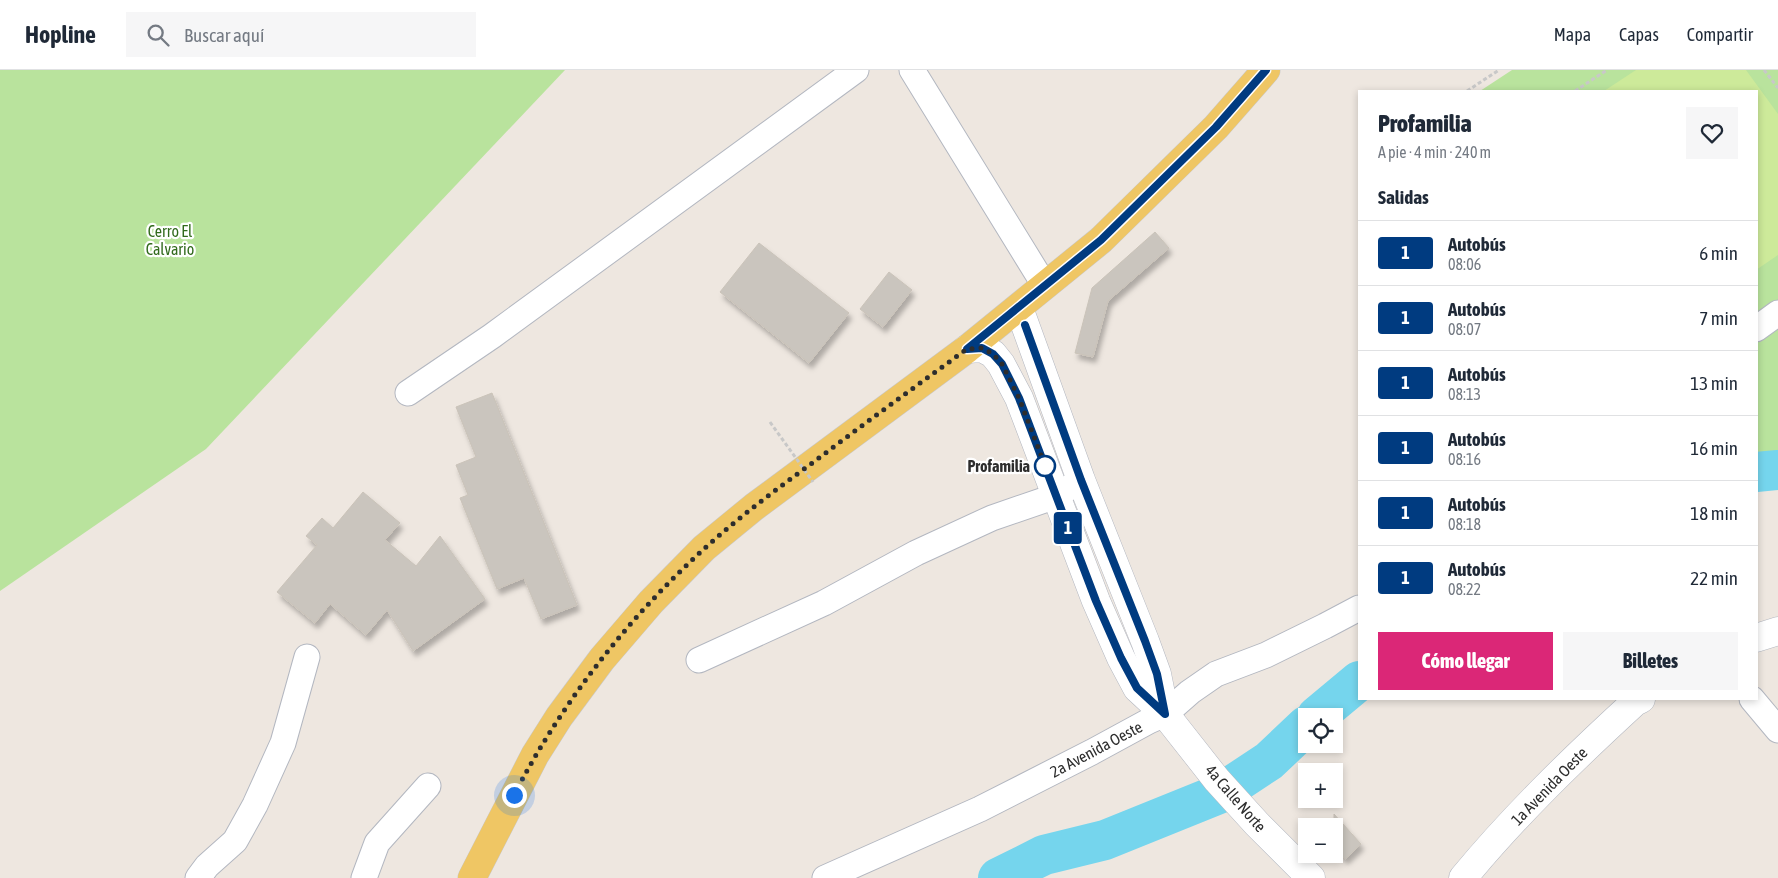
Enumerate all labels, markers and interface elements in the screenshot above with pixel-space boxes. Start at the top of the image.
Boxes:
search box [126,12,476,57]
text: Hopline [25,21,96,48]
icon: search [144,21,172,49]
text: Buscar aquí [184,24,264,46]
text: Mapa [1554,24,1591,45]
text: Capas [1619,24,1659,45]
text: Compartir [1687,24,1753,45]
button: heart [1686,107,1738,159]
text: Profamilia [1378,110,1472,137]
text: A pie · 4 min · 240 m [1378,143,1491,161]
text: Salidas [1378,186,1429,208]
park label: Cerro El Calvario [146,222,194,258]
text: Autobús [1448,233,1506,255]
text: 1 [1401,242,1410,263]
text: 6 min [1699,242,1738,264]
text: 08:06 [1448,255,1481,273]
text: Autobús [1448,298,1506,320]
text: 1 [1401,307,1410,328]
text: 7 min [1699,307,1738,329]
text: 08:07 [1448,320,1481,338]
text: Autobús [1448,363,1506,385]
text: 1 [1401,372,1410,393]
text: 13 min [1690,372,1738,394]
text: 08:13 [1448,385,1481,403]
text: Autobús [1448,428,1506,450]
text: 1 [1401,437,1410,458]
text: 16 min [1690,437,1738,459]
text: 08:16 [1448,450,1481,468]
marker: Profamilia [1034,455,1056,477]
place label: Profamilia [968,457,1030,475]
text: Autobús [1448,493,1506,515]
text: 1 [1401,502,1410,523]
text: 18 min [1690,502,1738,524]
line badge: 1 [1052,512,1084,544]
text: 08:18 [1448,515,1481,533]
text: 1 [1064,517,1072,538]
text: Autobús [1448,558,1506,580]
text: 1 [1401,567,1410,588]
text: 22 min [1690,567,1738,589]
text: 08:22 [1448,580,1481,598]
button: Cómo llegar [1378,632,1553,690]
button: Billetes [1563,632,1738,690]
map controls [1298,708,1343,863]
button: locate [1298,708,1343,753]
street label: 2a Avenida Oeste [1047,717,1145,781]
street label: 1a Avenida Oeste [1507,743,1591,829]
street label: 4a Calle Norte [1202,761,1270,835]
button: + [1298,763,1343,808]
your location [502,783,527,808]
button: − [1298,818,1343,863]

